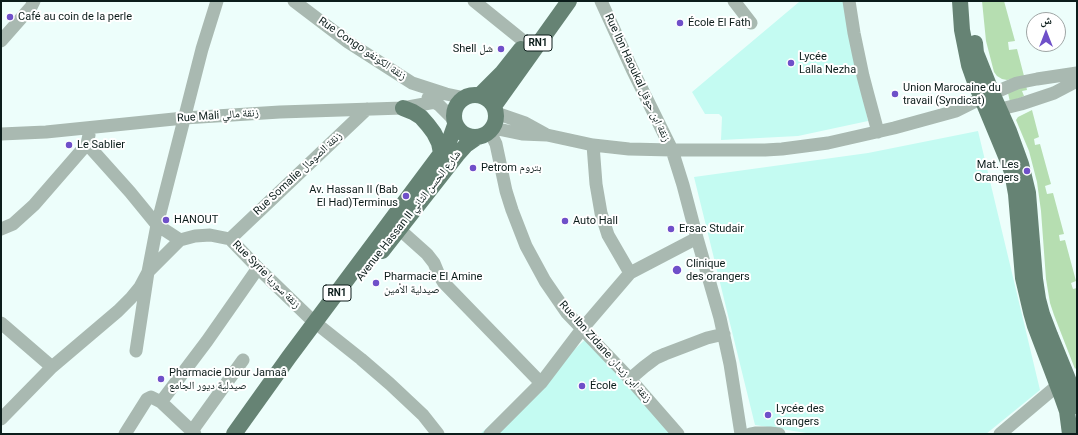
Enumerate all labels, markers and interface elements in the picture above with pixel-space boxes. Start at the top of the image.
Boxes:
place label: Café au coin de la perle [18,10,132,24]
marker: Café au coin de la perle [5,12,15,22]
street label: Rue Ibn Haoukal زنقة ابن حوقل [601,12,673,144]
north arrow [1026,12,1066,52]
text: ش [1040,14,1052,27]
street label: Rue Congo زنقة الكونغو [316,15,408,83]
place label: École El Fath [688,16,751,30]
marker: École El Fath [675,18,685,28]
road number: RN1 [524,35,552,51]
place label: Shell شل [453,42,493,56]
marker: Shell شل [496,44,506,54]
place label: Lycée Lalla Nezha [799,50,856,76]
marker: Lycée Lalla Nezha [786,58,796,68]
place label: Union Marocaine du travail (Syndicat) [903,81,1001,107]
marker: Union Marocaine du travail (Syndicat) [890,89,900,99]
street label: Rue Mali زنقة مالي [177,107,259,125]
street label: Rue Somalie زنقة الصومال [251,130,345,218]
place label: Le Sablier [77,138,125,152]
marker: Le Sablier [64,140,74,150]
street label: Avenue Hassan II شارع الحسن الثاني [354,148,464,284]
place label: Mat. Les Orangers [974,158,1019,184]
place label: Petrom بتروم [481,161,542,175]
marker: Petrom بتروم [468,163,478,173]
marker: Mat. Les Orangers [1022,166,1032,176]
place label: Av. Hassan II (Bab El Had)Terminus [309,183,398,209]
marker: Av. Hassan II (Bab El Had)Terminus [401,191,411,201]
place label: HANOUT [174,213,218,227]
place label: Auto Hall [573,214,618,228]
marker: HANOUT [161,215,171,225]
marker: Auto Hall [560,216,570,226]
place label: Ersac Studair [679,222,744,236]
marker: Ersac Studair [666,224,676,234]
street label: Rue Syrie زنقة سوريا [229,238,303,312]
place label: Clinique des orangers [686,257,750,283]
marker: Clinique des orangers [671,264,683,276]
place label: Pharmacie El Amine صيدلية الأمين [384,270,482,296]
marker: Pharmacie El Amine صيدلية الأمين [371,278,381,288]
road number: RN1 [323,285,351,301]
street label: Rue Ibn Zidane زنقة ابن زيدان [556,299,654,405]
place label: Pharmacie Diour Jamaâ صيدلية ديور الجامع [169,366,287,392]
marker: Pharmacie Diour Jamaâ صيدلية ديور الجامع [156,374,166,384]
place label: École [590,379,617,393]
marker: École [577,381,587,391]
place label: Lycée des orangers [776,402,824,428]
marker: Lycée des orangers [763,410,773,420]

